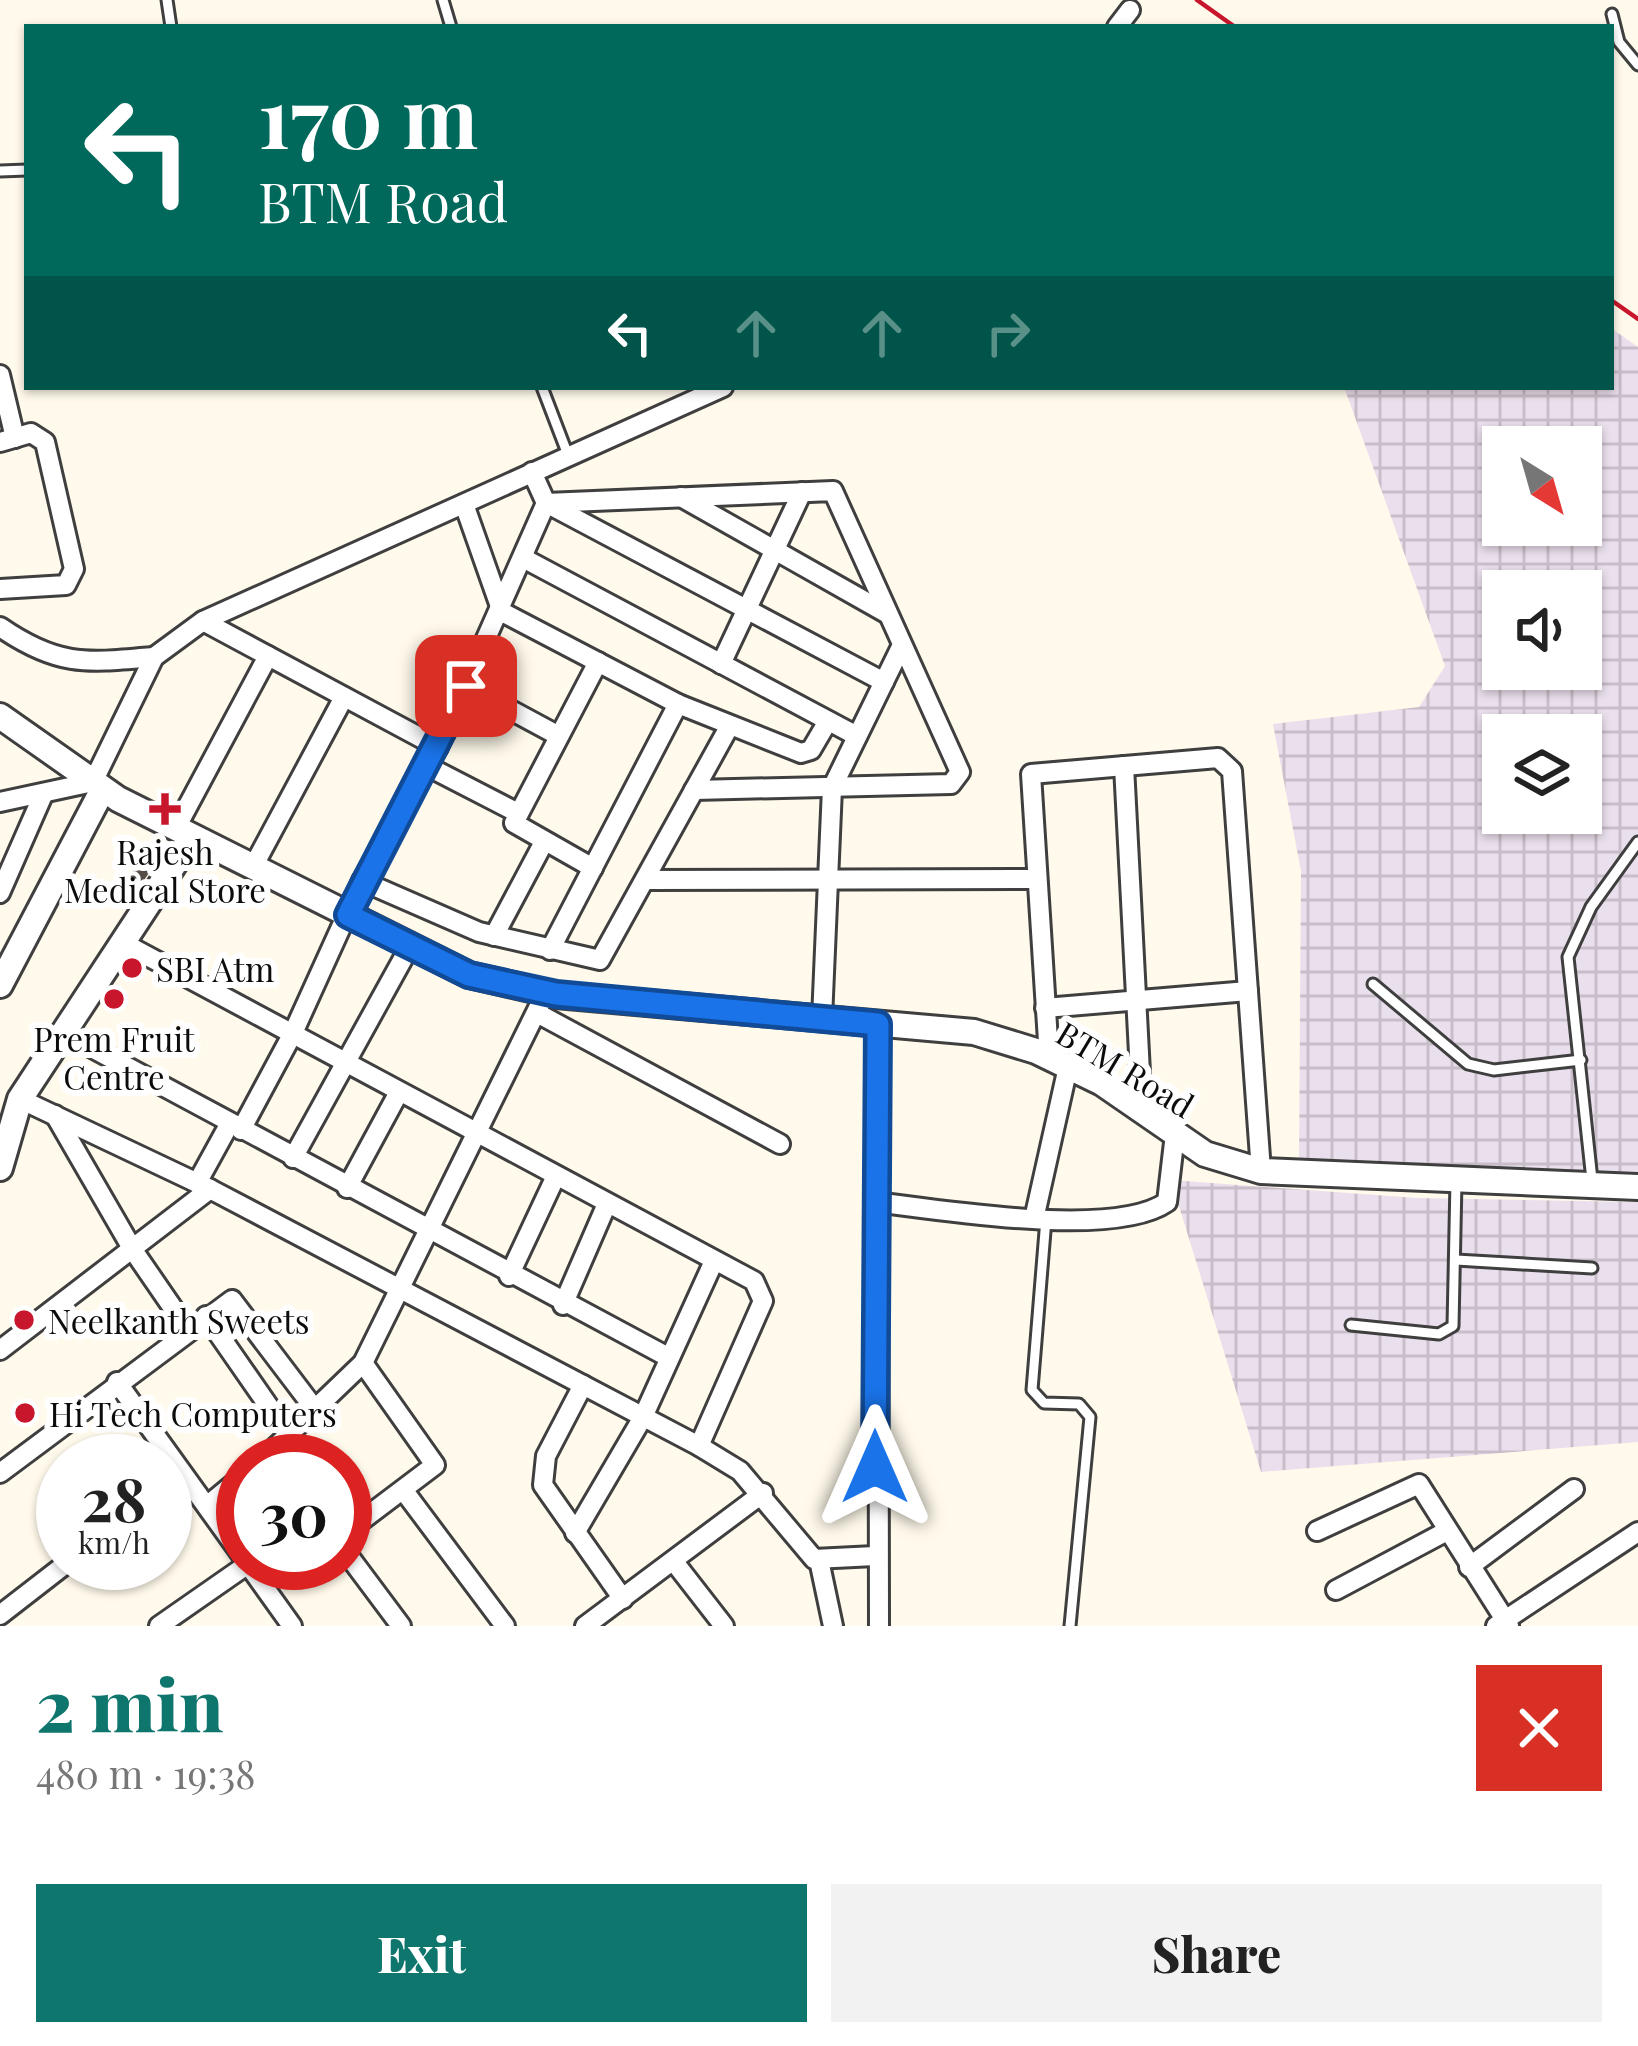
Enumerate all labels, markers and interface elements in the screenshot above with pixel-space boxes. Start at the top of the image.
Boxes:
text: 170 m [258,58,478,170]
icon: left [60,72,216,228]
text: BTM Road [258,165,508,237]
icon: left [597,300,663,366]
icon: ahead [723,300,789,366]
icon: ahead [849,300,915,366]
icon: right [975,300,1041,366]
north arrow [1482,426,1602,546]
map controls [1482,426,1602,834]
button: sound [1482,570,1602,690]
pin [415,635,517,737]
icon: arrive [433,653,499,719]
button: layers [1482,714,1602,834]
marker: Rajesh Medical Store [149,793,181,825]
place label: Rajesh Medical Store [64,829,266,911]
place label: SBI Atm [156,946,274,990]
marker: SBI Atm [119,955,145,981]
marker: Prem Fruit Centre [101,986,127,1012]
street label: BTM Road [1049,1010,1203,1126]
place label: Prem Fruit Centre [33,1016,196,1098]
place label: Neelkanth Sweets [48,1298,310,1342]
marker: Neelkanth Sweets [11,1307,37,1333]
place label: Hi Tech Computers [49,1391,337,1435]
marker: Hi Tech Computers [12,1400,38,1426]
position arrow [812,1404,938,1530]
speed limit sign: 30 [216,1434,372,1590]
text: 28 [81,1457,147,1537]
text: km/h [78,1522,150,1562]
text: 2 min [36,1654,224,1750]
button: close [1476,1665,1602,1791]
text: 480 m · 19:38 [36,1747,256,1799]
button: Exit [36,1884,807,2022]
button: Share [831,1884,1602,2022]

